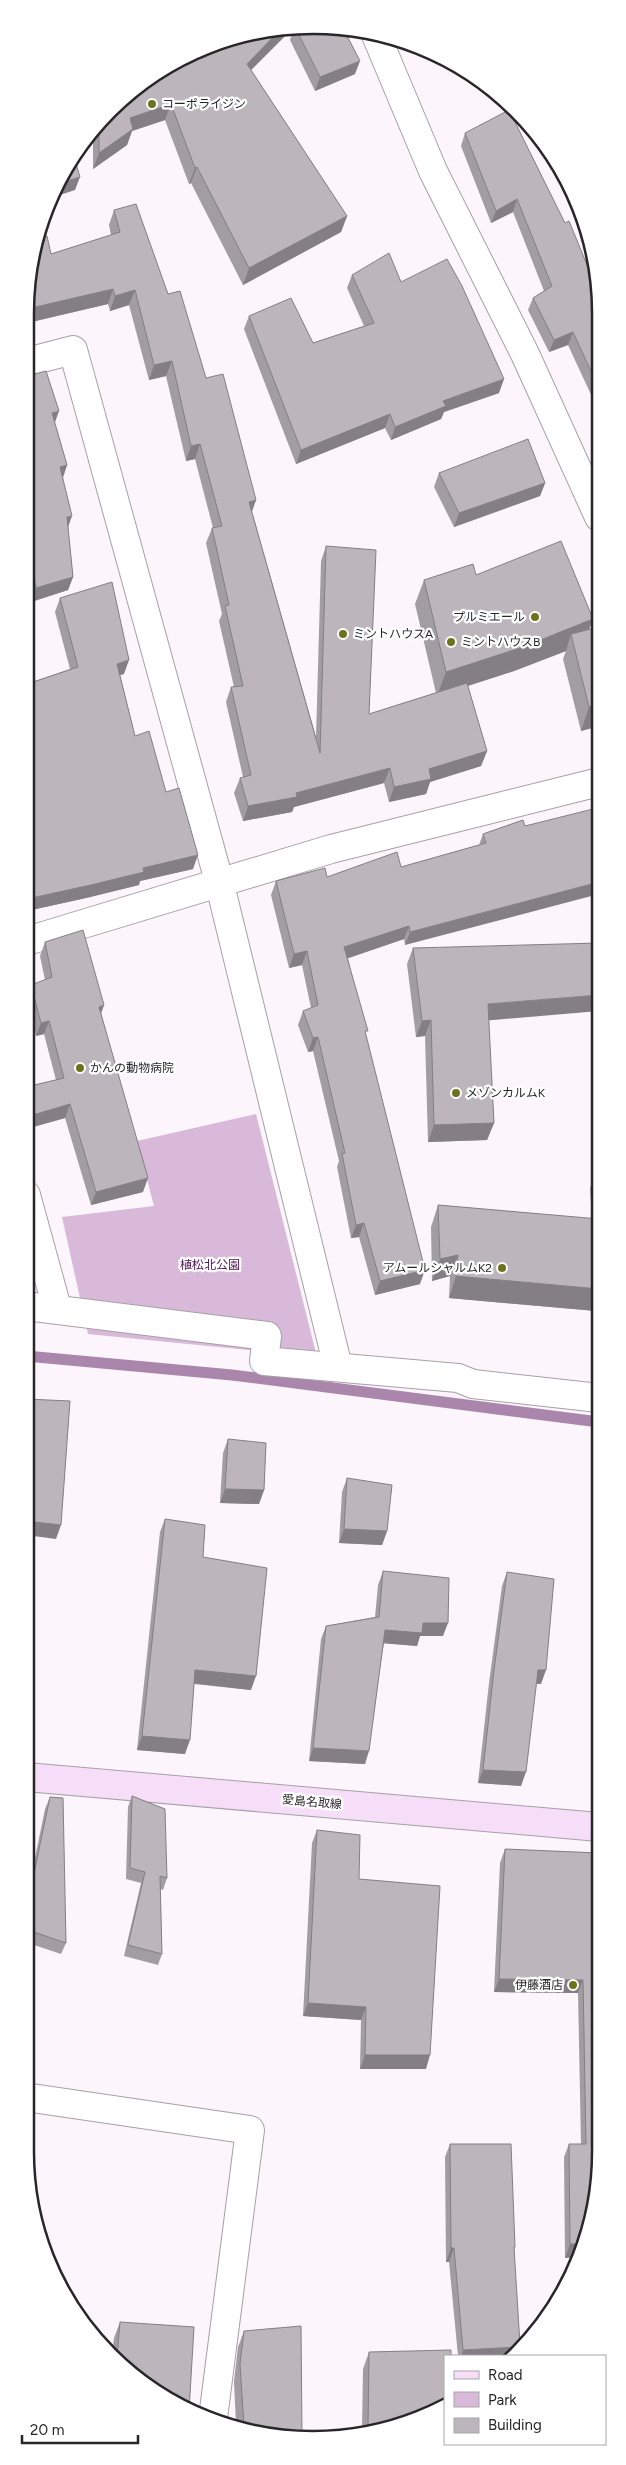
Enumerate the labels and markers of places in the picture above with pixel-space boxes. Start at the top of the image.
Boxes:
place label: コーポライジン [162,97,246,111]
marker: コーポライジン [146,98,158,110]
place label: プルミエール [453,610,525,624]
marker: プルミエール [529,611,541,623]
place label: ミントハウスA [353,627,433,641]
marker: ミントハウスA [337,628,349,640]
place label: ミントハウスB [461,635,540,649]
marker: ミントハウスB [445,636,457,648]
place label: かんの動物病院 [90,1061,174,1075]
marker: かんの動物病院 [74,1062,86,1074]
place label: メゾンカルムK [466,1086,546,1100]
marker: メゾンカルムK [450,1087,462,1099]
place label: アムールシャルムK2 [383,1261,492,1275]
marker: アムールシャルムK2 [496,1262,508,1274]
place label: 伊藤酒店 [515,1978,563,1992]
marker: 伊藤酒店 [567,1979,579,1991]

